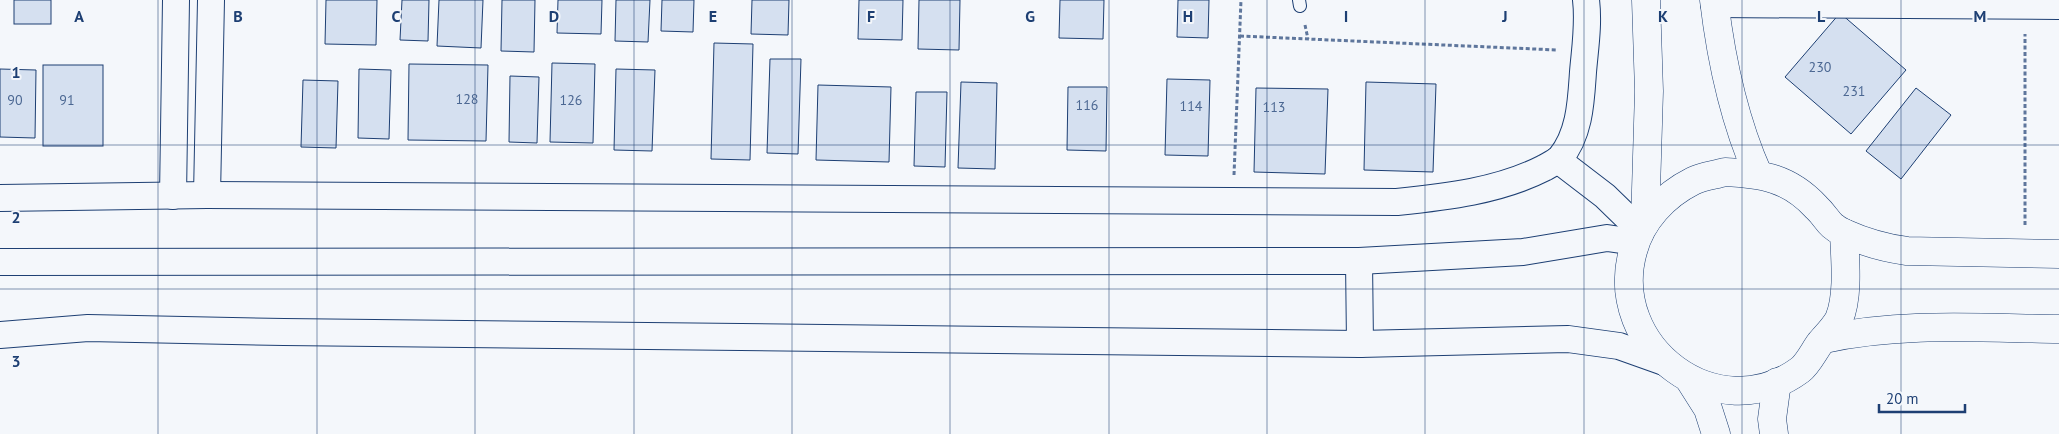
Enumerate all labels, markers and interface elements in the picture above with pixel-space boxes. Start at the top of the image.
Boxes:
text: A [74,6,84,26]
text: B [233,6,243,26]
text: C [392,6,401,26]
text: D [549,6,559,26]
text: E [709,6,717,26]
text: F [867,6,875,26]
text: G [1025,6,1035,26]
text: H [1183,6,1193,26]
text: I [1344,6,1348,26]
text: J [1501,6,1508,26]
text: K [1658,6,1668,26]
text: L [1817,6,1826,26]
text: M [1974,6,1986,26]
house number: 230 [1809,58,1832,76]
text: 1 [11,62,21,82]
house number: 231 [1843,82,1865,100]
house number: 128 [456,90,478,108]
house number: 90 [7,91,23,109]
house number: 91 [59,91,75,109]
house number: 126 [560,91,582,109]
house number: 116 [1076,96,1098,114]
house number: 114 [1180,97,1203,115]
house number: 113 [1263,98,1285,116]
text: 2 [11,207,21,227]
text: 3 [11,351,21,371]
scale bar [1879,382,1965,414]
text: 20 m [1886,389,1919,408]

